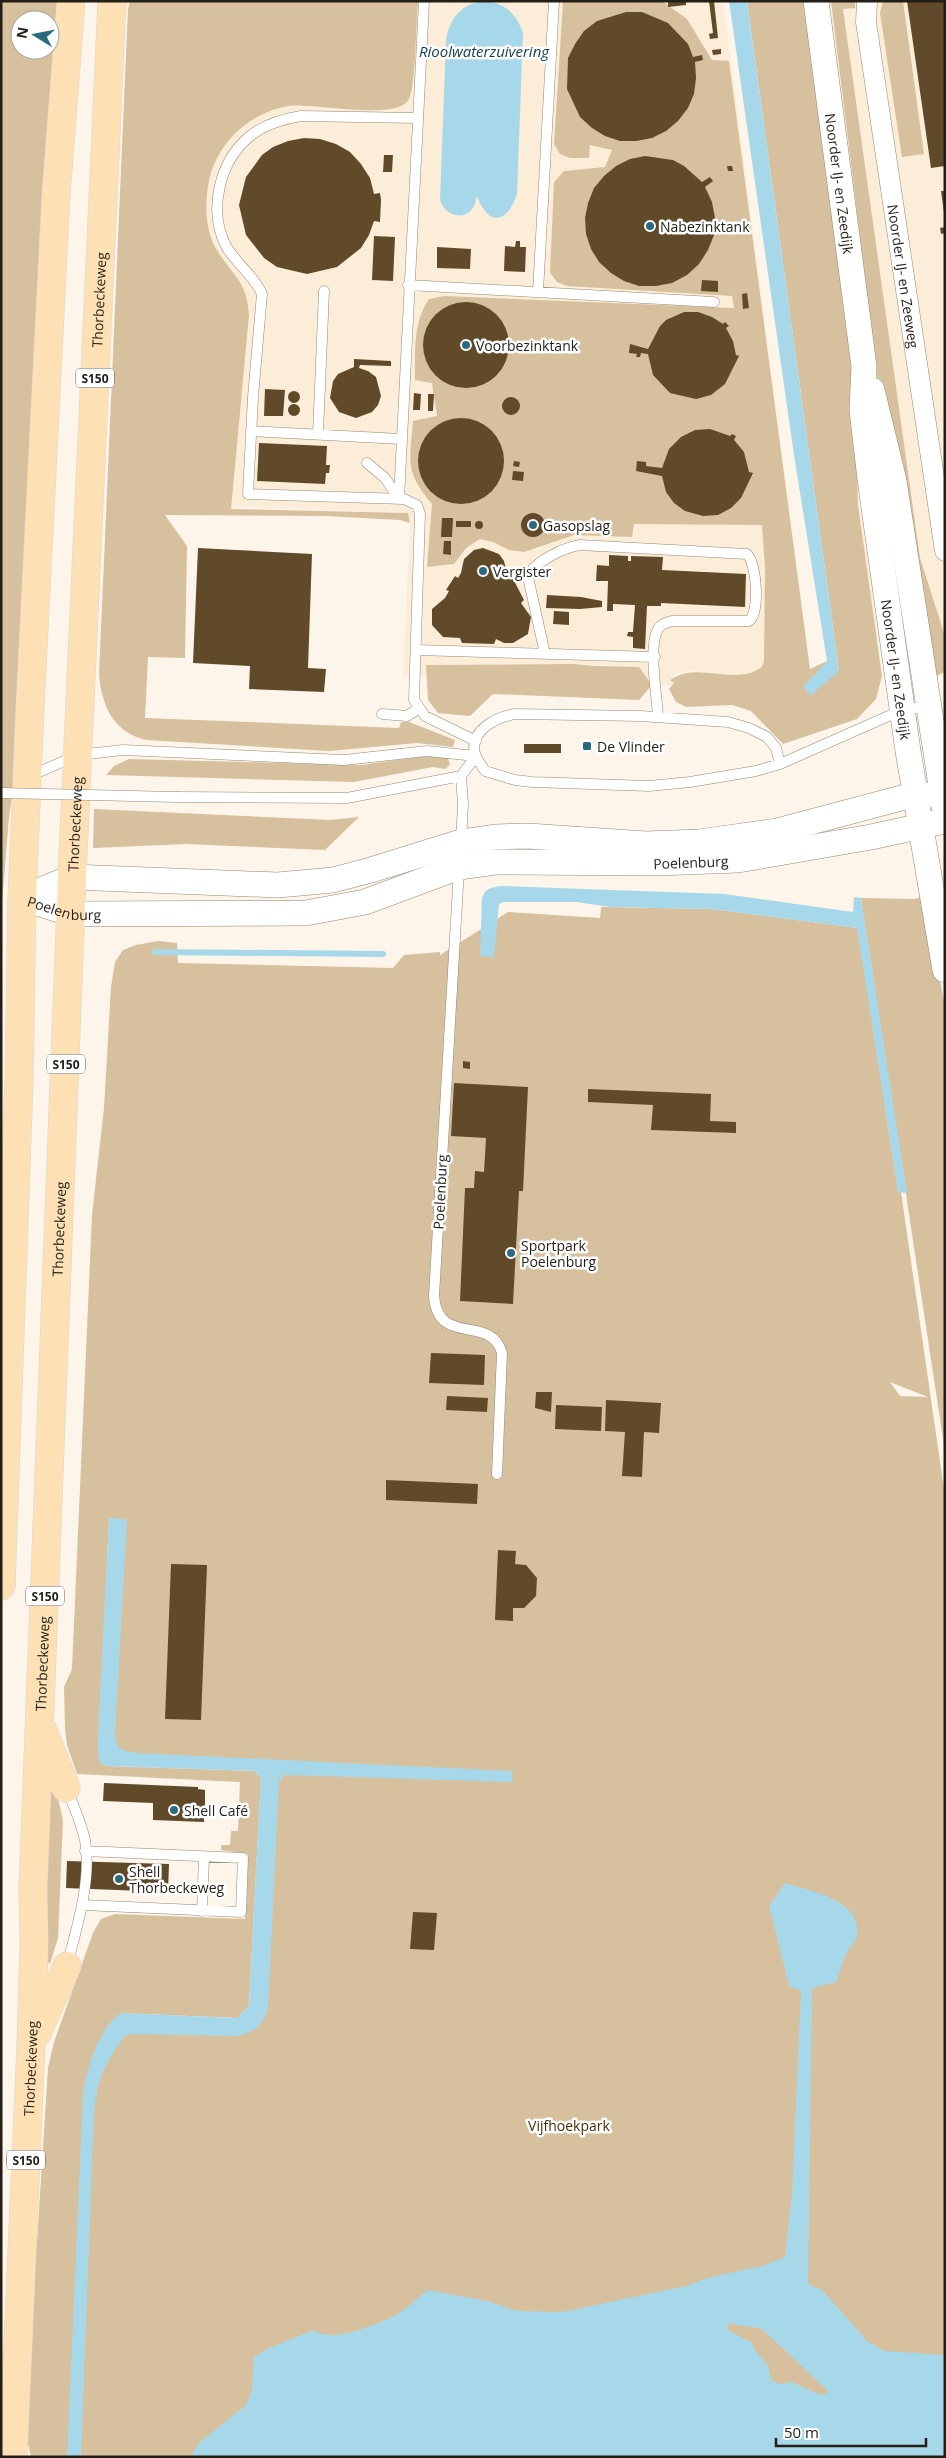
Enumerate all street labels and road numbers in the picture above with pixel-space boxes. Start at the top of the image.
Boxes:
street label: Noorder IJ- en Zeedijk [821,112,859,256]
street label: Noorder IJ- en Zeeweg [884,203,924,350]
street label: Thorbeckeweg [87,251,110,348]
road number: S150 [76,368,114,388]
street label: Noorder IJ- en Zeedijk [877,598,916,742]
street label: Thorbeckeweg [63,776,86,872]
street label: Poelenburg [653,851,729,873]
street label: Poelenburg [25,891,102,924]
road number: S150 [47,1054,85,1074]
street label: Poelenburg [429,1154,451,1230]
street label: Thorbeckeweg [47,1181,70,1277]
road number: S150 [26,1586,64,1605]
street label: Thorbeckeweg [30,1615,53,1712]
street label: Thorbeckeweg [18,2020,41,2116]
road number: S150 [7,2150,45,2170]

